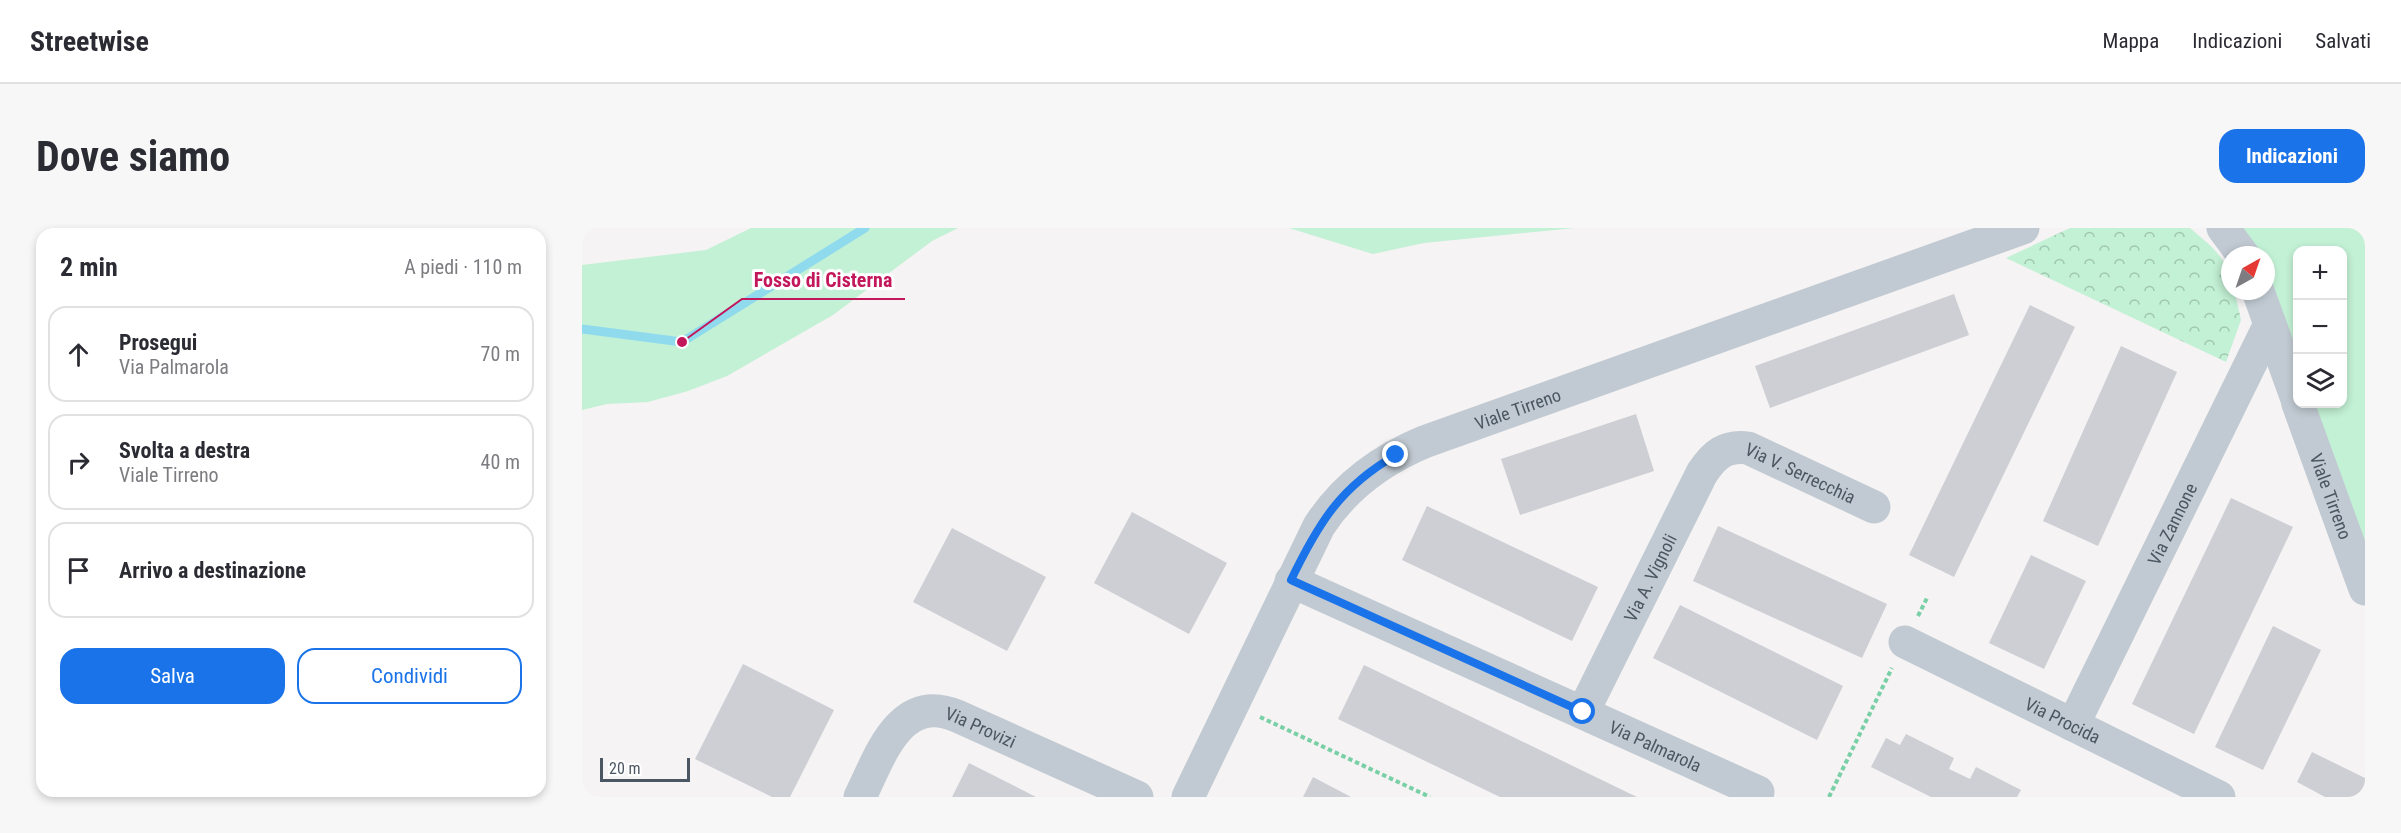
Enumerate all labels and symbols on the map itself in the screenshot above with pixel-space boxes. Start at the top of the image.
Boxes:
north arrow [2221,246,2275,300]
callout: Fosso di Cisterna [742,261,905,299]
text: Fosso di Cisterna [754,268,892,292]
street label: Viale Tirreno [1472,384,1563,434]
street label: Via V. Serrecchia [1742,438,1859,507]
route end [1382,441,1408,467]
street label: Viale Tirreno [2306,450,2357,542]
street label: Via Zannone [2143,480,2201,568]
street label: Via A. Vignoli [1619,530,1681,625]
street label: Via Procida [2022,692,2104,747]
route start [1569,698,1595,724]
street label: Via Provizi [943,702,1019,752]
street label: Via Palmarola [1606,716,1705,776]
scale bar [600,755,690,782]

